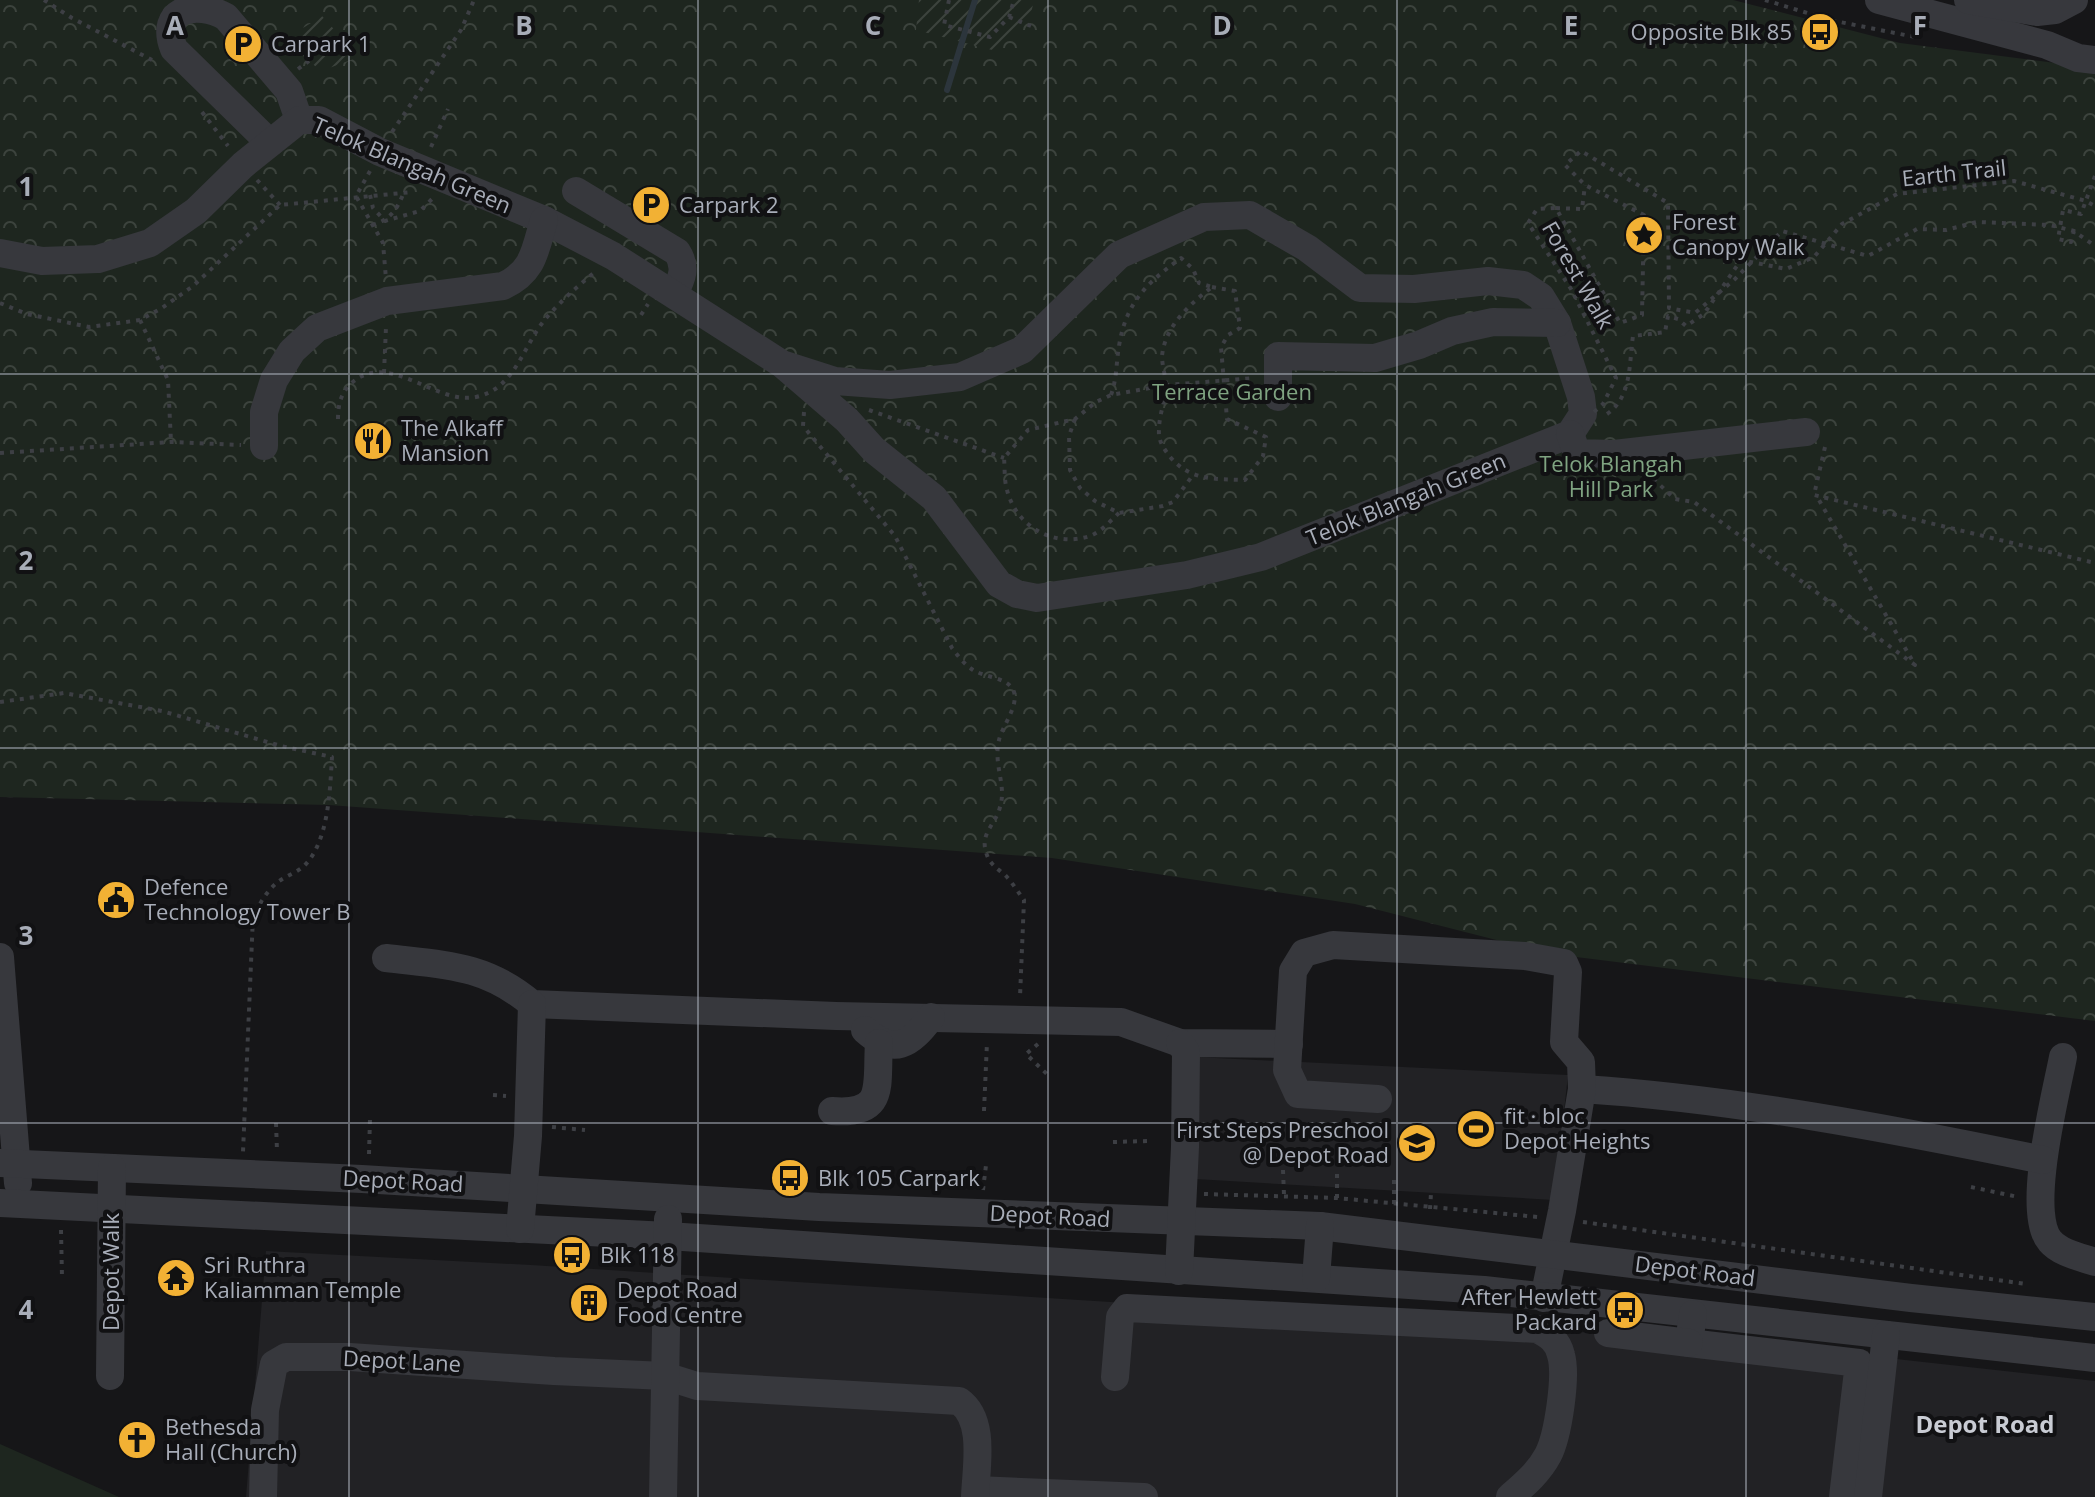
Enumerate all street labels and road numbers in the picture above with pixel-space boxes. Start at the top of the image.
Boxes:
street label: Telok Blangah Green [309,109,516,219]
street label: Earth Trail [1900,152,2008,192]
street label: Forest Walk [1536,215,1622,334]
street label: Telok Blangah Green [1301,444,1510,552]
street label: Depot Road [342,1162,464,1198]
street label: Depot Road [989,1197,1111,1233]
street label: Depot Walk [95,1212,125,1331]
street label: Depot Road [1633,1248,1757,1292]
street label: Depot Lane [342,1342,462,1378]

